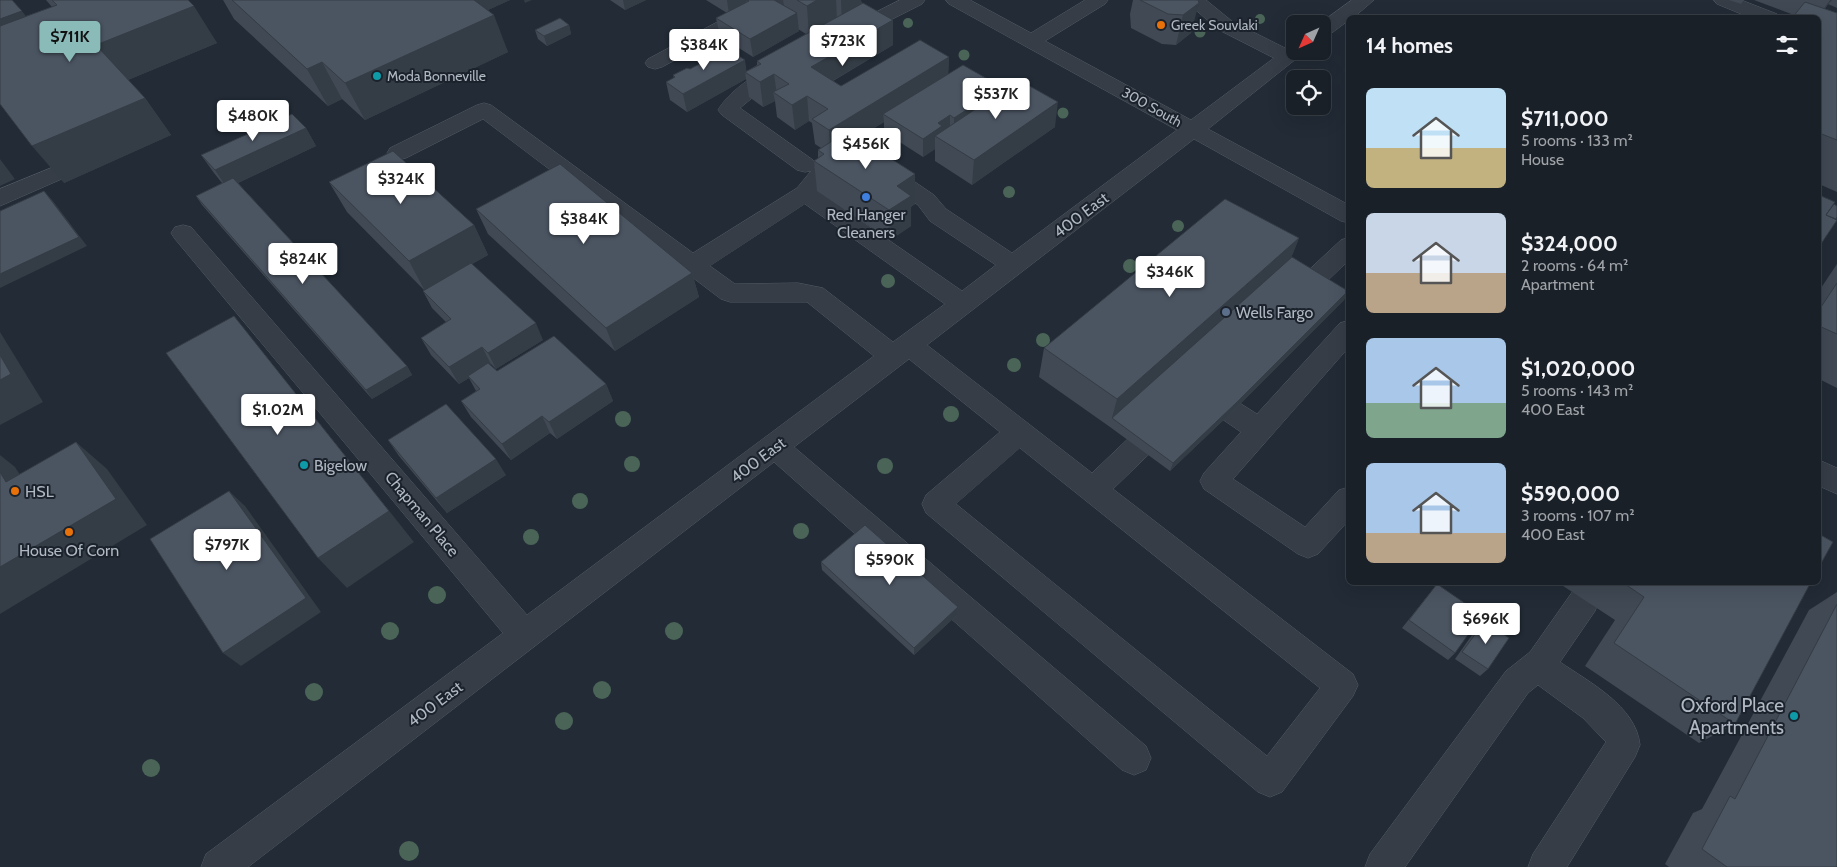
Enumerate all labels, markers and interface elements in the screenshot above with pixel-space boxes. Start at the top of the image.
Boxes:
north arrow [1286,15,1331,60]
map controls [1286,15,1331,115]
place label: Greek Souvlaki [1171,16,1258,34]
marker: Greek Souvlaki [1155,19,1167,31]
pin: $711K [35,20,105,63]
pin: $723K [808,24,878,67]
text: $711K [50,27,90,46]
pin: $384K [669,28,739,71]
text: $723K [821,31,865,50]
icon: filters [1773,31,1801,59]
text: 14 homes [1366,33,1453,58]
text: $384K [680,35,728,54]
place label: Moda Bonneville [387,67,486,85]
marker: Moda Bonneville [371,70,383,82]
button: locate [1286,70,1331,115]
pin: $537K [961,78,1031,120]
street label: 300 South [1119,83,1185,131]
text: $537K [974,84,1018,103]
pin: $480K [218,100,288,142]
text: $480K [228,106,278,125]
text: $711,000 [1521,106,1609,131]
icon: home [1406,108,1466,168]
pin: $456K [831,128,901,170]
text: 5 rooms · 133 m² [1521,131,1633,150]
text: $456K [843,134,889,153]
text: House [1521,150,1564,169]
pin: $324K [366,162,436,205]
text: $324K [378,169,424,188]
street label: 400 East [1050,188,1113,242]
marker: Red Hanger Cleaners [860,191,872,203]
pin: $384K [549,202,619,245]
place label: Red Hanger Cleaners [827,205,906,242]
text: $384K [560,209,608,228]
text: $324,000 [1521,231,1618,256]
icon: home [1406,233,1466,293]
pin: $824K [268,242,338,285]
text: $824K [279,249,327,268]
pin: $346K [1135,256,1205,298]
text: 2 rooms · 64 m² [1521,256,1628,275]
text: $346K [1147,262,1193,281]
text: Apartment [1521,275,1594,294]
place label: Wells Fargo [1236,303,1314,322]
marker: Wells Fargo [1220,306,1232,318]
text: $1,020,000 [1521,356,1635,381]
icon: home [1406,358,1466,418]
text: 5 rooms · 143 m² [1521,381,1633,400]
pin: $1.02M [237,394,319,436]
text: $1.02M [252,400,304,419]
text: 400 East [1521,400,1585,419]
street label: 400 East [727,433,790,487]
place label: Bigelow [314,456,367,475]
marker: Bigelow [298,459,310,471]
street label: Chapman Place [381,468,463,560]
text: $590,000 [1521,481,1620,506]
place label: HSL [25,482,54,501]
icon: home [1406,483,1466,543]
marker: HSL [9,485,21,497]
text: 3 rooms · 107 m² [1521,506,1635,525]
text: 400 East [1521,525,1585,544]
marker: House Of Corn [63,526,75,538]
pin: $797K [192,528,262,571]
text: $797K [205,535,249,554]
place label: House Of Corn [19,541,119,560]
pin: $590K [855,544,925,586]
text: $590K [866,550,914,569]
pin: $696K [1451,602,1521,645]
text: $696K [1463,609,1509,628]
street label: 400 East [404,677,467,731]
place label: Oxford Place Apartments [1681,694,1784,739]
marker: Oxford Place Apartments [1788,710,1800,722]

